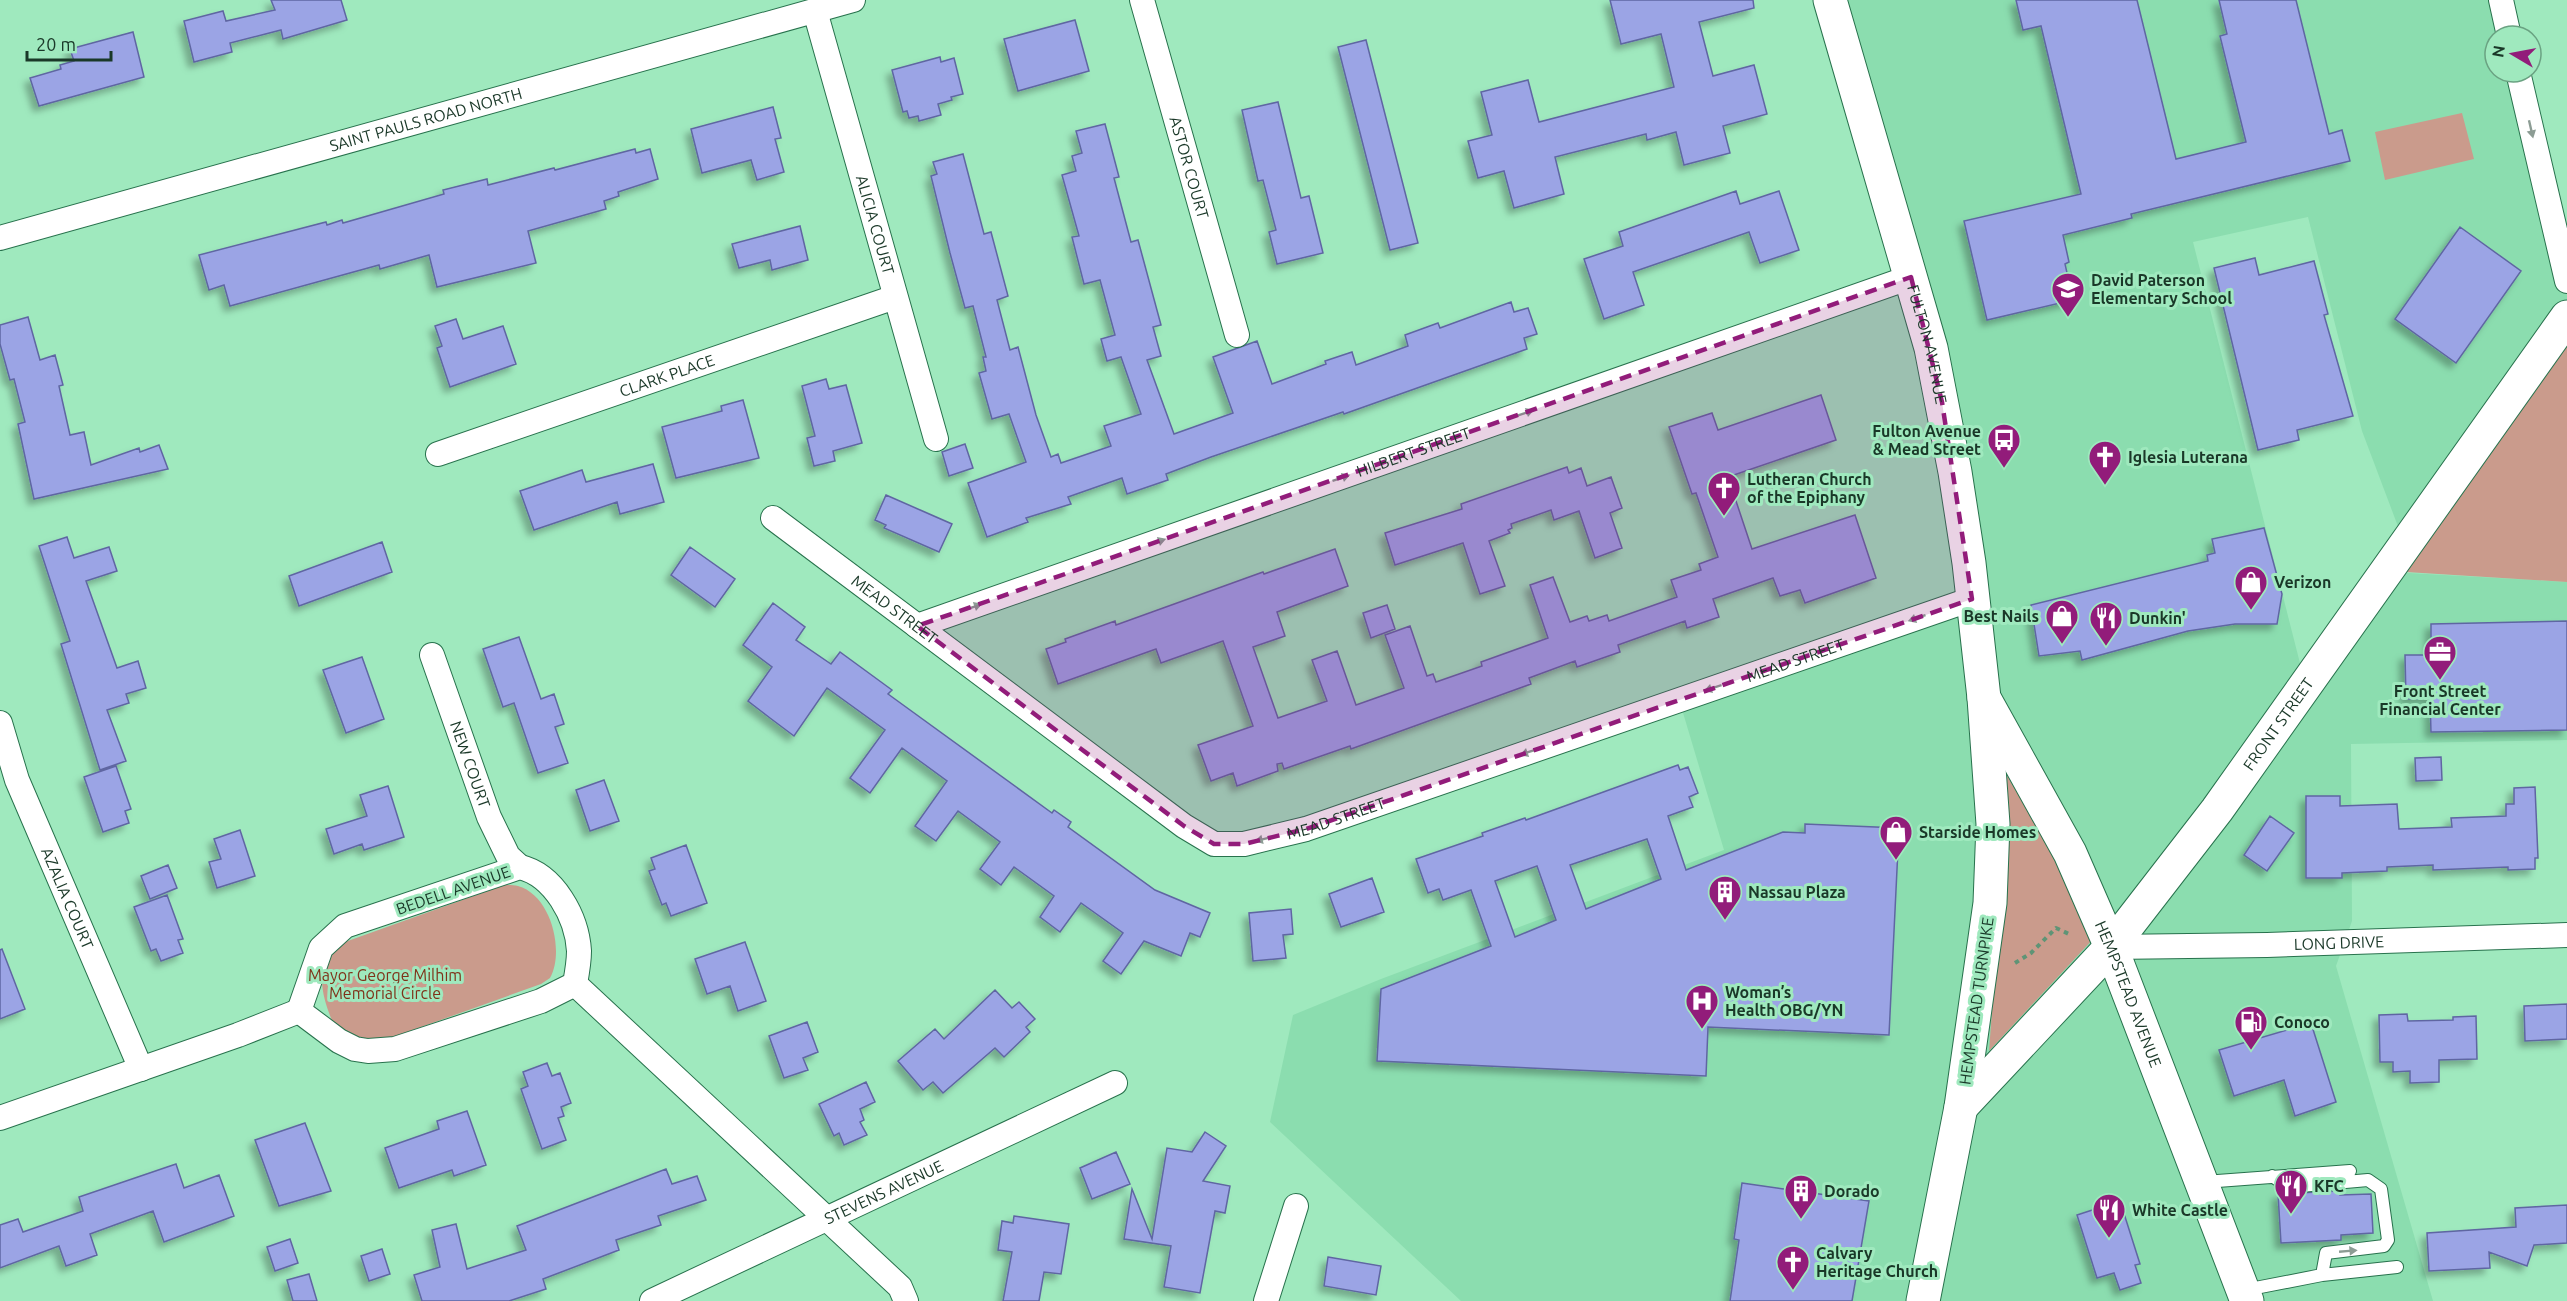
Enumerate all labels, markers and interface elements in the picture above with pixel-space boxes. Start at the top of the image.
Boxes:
scale bar [27,24,111,62]
north arrow [2483,24,2543,84]
text: 20 m [36,34,76,54]
text: N [2488,44,2508,59]
street label: SAINT PAULS ROAD NORTH [327,84,524,155]
street label: ASTOR COURT [1166,114,1213,221]
one-way arrow [2527,120,2536,139]
street label: ALICIA COURT [853,173,898,277]
school or university icon: David Paterson Elementary School [2050,271,2086,318]
place label: David Paterson Elementary School [2091,271,2232,307]
street label: FULTON AVENUE [1904,283,1951,405]
street label: CLARK PLACE [617,351,717,400]
one-way arrow [1516,408,1534,418]
place label: Fulton Avenue & Mead Street [1872,422,1981,458]
bus stop icon: Fulton Avenue & Mead Street [1986,422,2022,469]
street label: HILBERT STREET [1354,423,1473,480]
church icon: Iglesia Luterana [2087,439,2123,486]
place label: Iglesia Luterana [2128,448,2248,466]
church icon: Lutheran Church of the Epiphany [1706,470,1742,517]
place label: Lutheran Church of the Epiphany [1747,470,1872,506]
one-way arrow [1332,472,1350,482]
one-way arrow [1148,537,1166,547]
shop icon: Verizon [2233,564,2269,611]
street label: MEAD STREET [848,571,941,647]
place label: Verizon [2274,573,2331,591]
shop icon: Best Nails [2044,598,2080,645]
restaurant icon: Dunkin' [2088,600,2124,647]
one-way arrow [964,601,982,611]
place label: Best Nails [1963,607,2039,625]
place label: Dunkin' [2129,609,2186,627]
one-way arrow [1908,613,1926,623]
office icon: Front Street Financial Center [2422,634,2458,681]
street label: MEAD STREET [1744,635,1847,685]
street label: FRONT STREET [2239,674,2317,774]
place label: Front Street Financial Center [2379,682,2501,718]
one-way arrow [1704,684,1722,694]
street label: NEW COURT [447,719,494,810]
one-way arrow [1520,748,1538,758]
street label: MEAD STREET [1285,793,1387,842]
shop icon: Starside Homes [1878,814,1914,861]
place label: Starside Homes [1919,823,2036,841]
one-way arrow [1255,835,1273,845]
street label: AZALIA COURT [38,845,97,952]
street label: BEDELL AVENUE [394,862,512,918]
building icon: Nassau Plaza [1707,874,1743,921]
place label: Nassau Plaza [1748,883,1846,901]
street label: HEMPSTEAD TURNPIKE [1955,916,1997,1086]
street label: HEMPSTEAD AVENUE [2092,918,2165,1070]
street label: LONG DRIVE [2294,932,2384,953]
park label: Mayor George Milhim Memorial Circle [308,966,462,1002]
hospital icon: Woman’s Health OBG/YN [1684,983,1720,1030]
place label: Woman’s Health OBG/YN [1725,983,1843,1019]
fuel station icon: Conoco [2233,1004,2269,1051]
place label: Conoco [2274,1013,2330,1031]
street label: STEVENS AVENUE [821,1156,946,1228]
restaurant icon: KFC [2273,1168,2309,1215]
building icon: Dorado [1783,1173,1819,1220]
place label: KFC [2314,1177,2344,1195]
place label: Dorado [1824,1182,1880,1200]
restaurant icon: White Castle [2091,1192,2127,1239]
place label: White Castle [2132,1201,2228,1219]
church icon: Calvary Heritage Church [1775,1244,1811,1291]
place label: Calvary Heritage Church [1816,1244,1938,1280]
one-way arrow [2339,1246,2358,1256]

